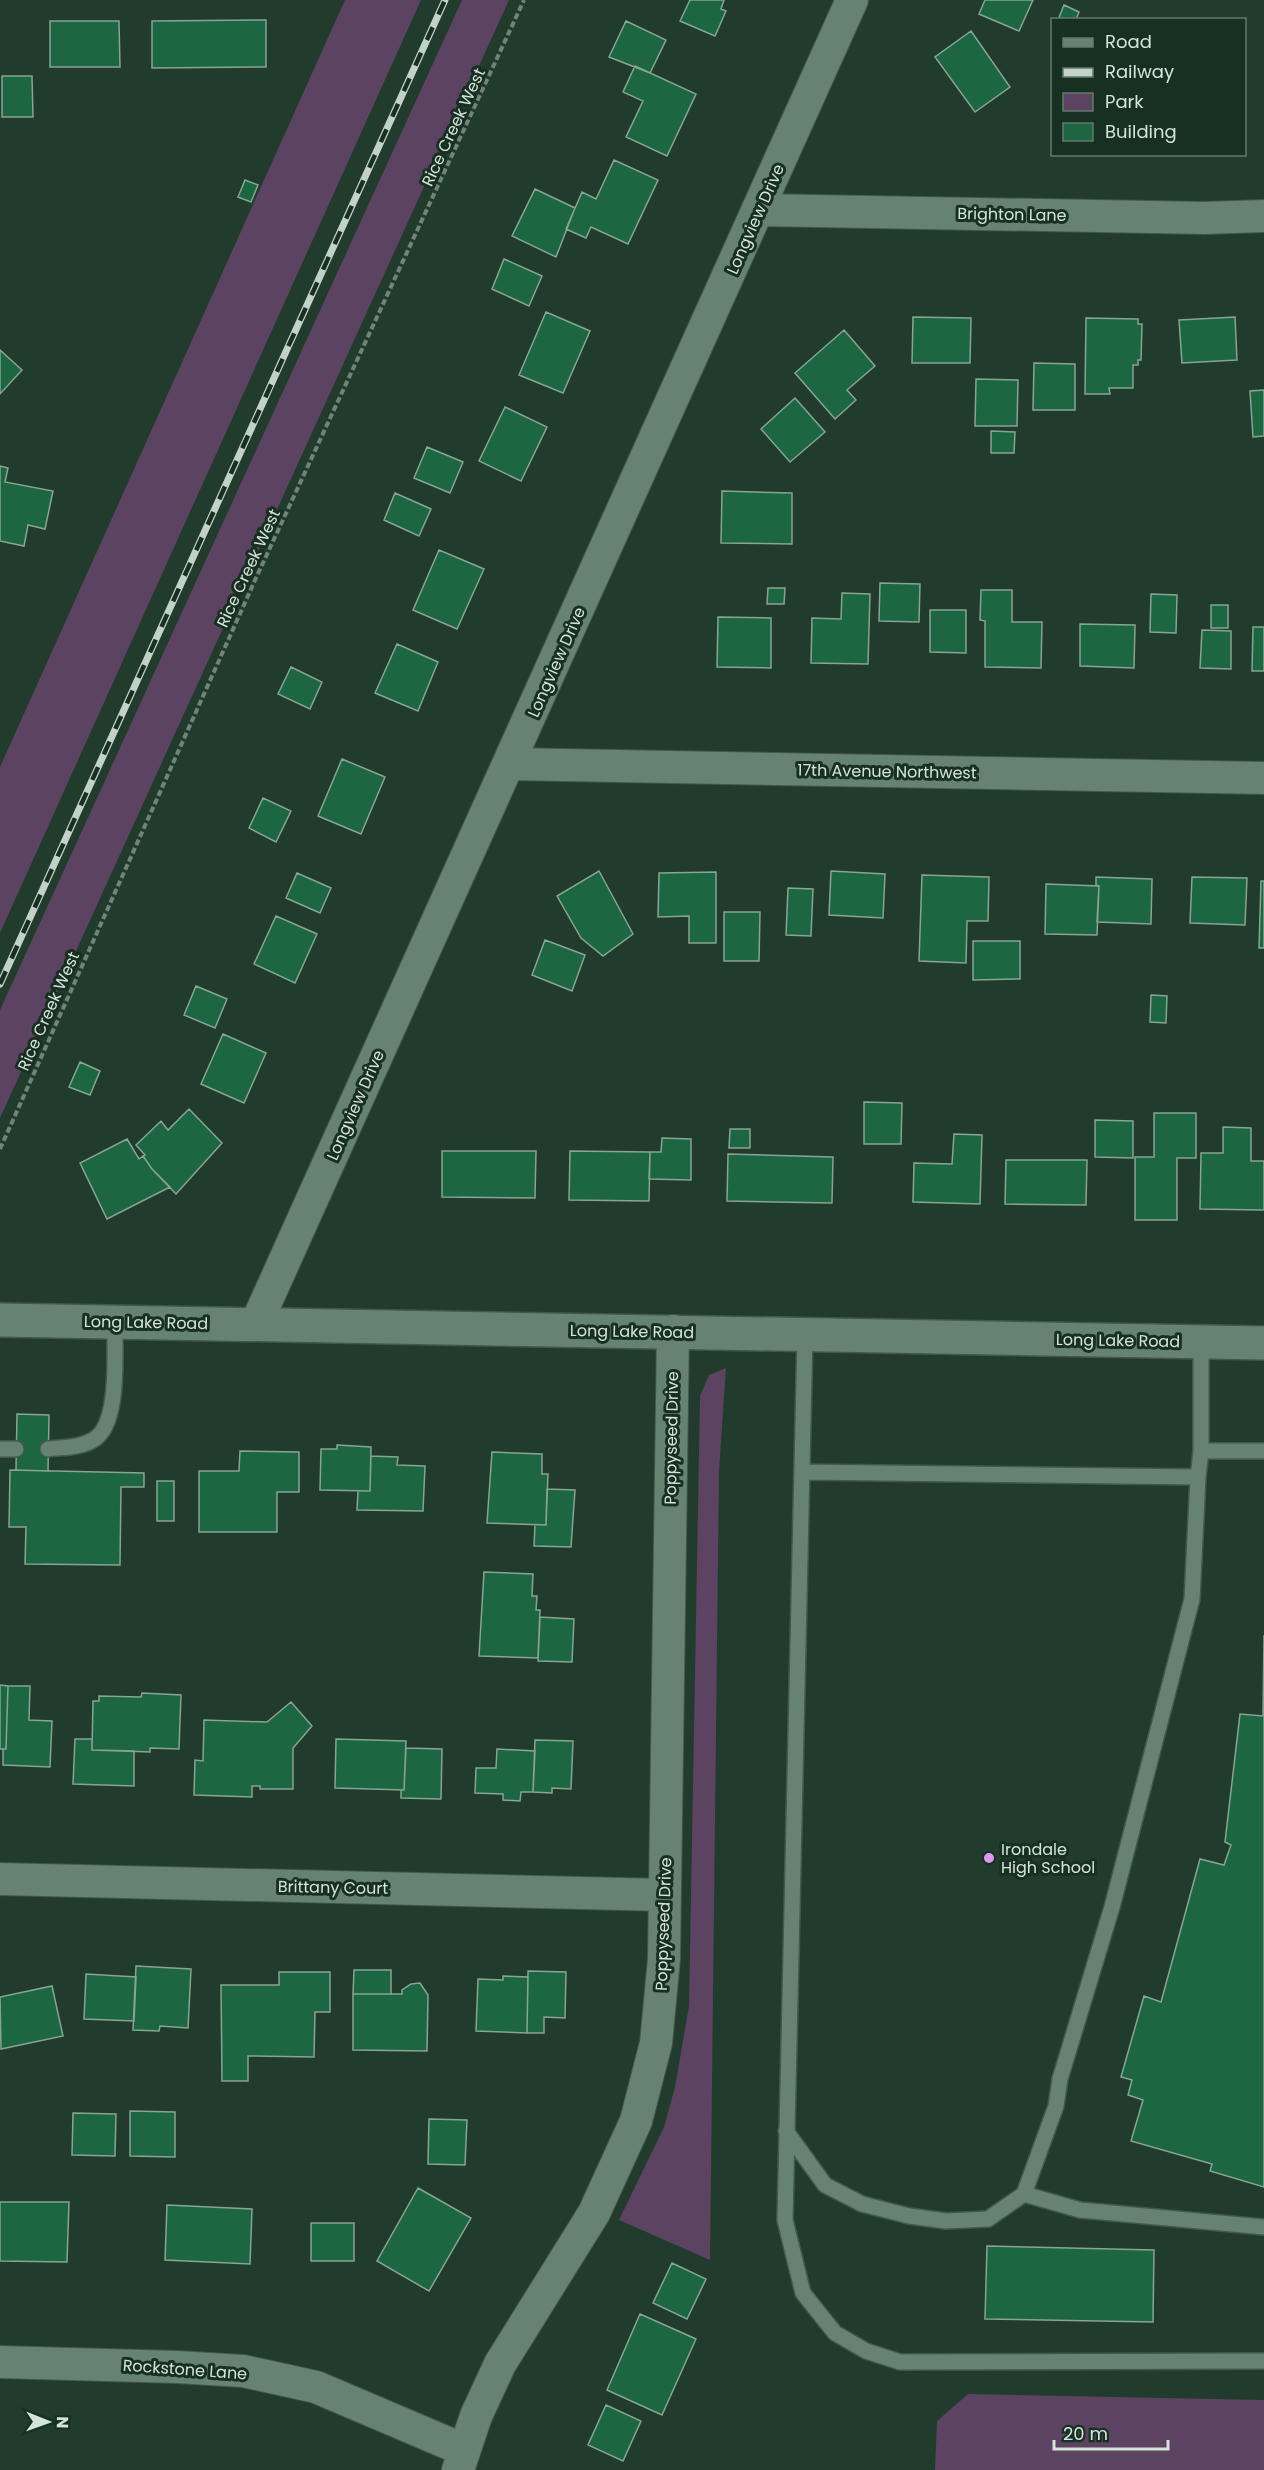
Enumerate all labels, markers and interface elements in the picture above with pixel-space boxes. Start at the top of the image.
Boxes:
legend [1051,18,1246,156]
text: Road [1105,29,1152,54]
text: Railway [1105,59,1174,84]
street label: Rice Creek West [416,64,491,190]
text: Park [1105,89,1144,114]
text: Building [1105,119,1177,144]
street label: Longview Drive [721,160,790,278]
street label: Brighton Lane [957,202,1067,227]
street label: Rice Creek West [211,505,286,631]
street label: Longview Drive [522,603,591,721]
street label: 17th Avenue Northwest [797,758,977,785]
street label: Rice Creek West [12,948,85,1074]
street label: Longview Drive [321,1046,390,1164]
street label: Long Lake Road [84,1310,208,1335]
street label: Long Lake Road [570,1319,694,1344]
street label: Long Lake Road [1056,1328,1180,1353]
street label: Poppyseed Drive [659,1371,684,1505]
place label: Irondale High School [1001,1838,1095,1879]
marker: Irondale High School [982,1851,996,1865]
street label: Poppyseed Drive [650,1857,677,1991]
street label: Brittany Court [278,1875,389,1900]
street label: Rockstone Lane [122,2354,248,2385]
north arrow [18,2392,78,2452]
scale bar [1054,2413,1168,2451]
text: N [51,2416,74,2428]
text: 20 m [1063,2421,1108,2446]

